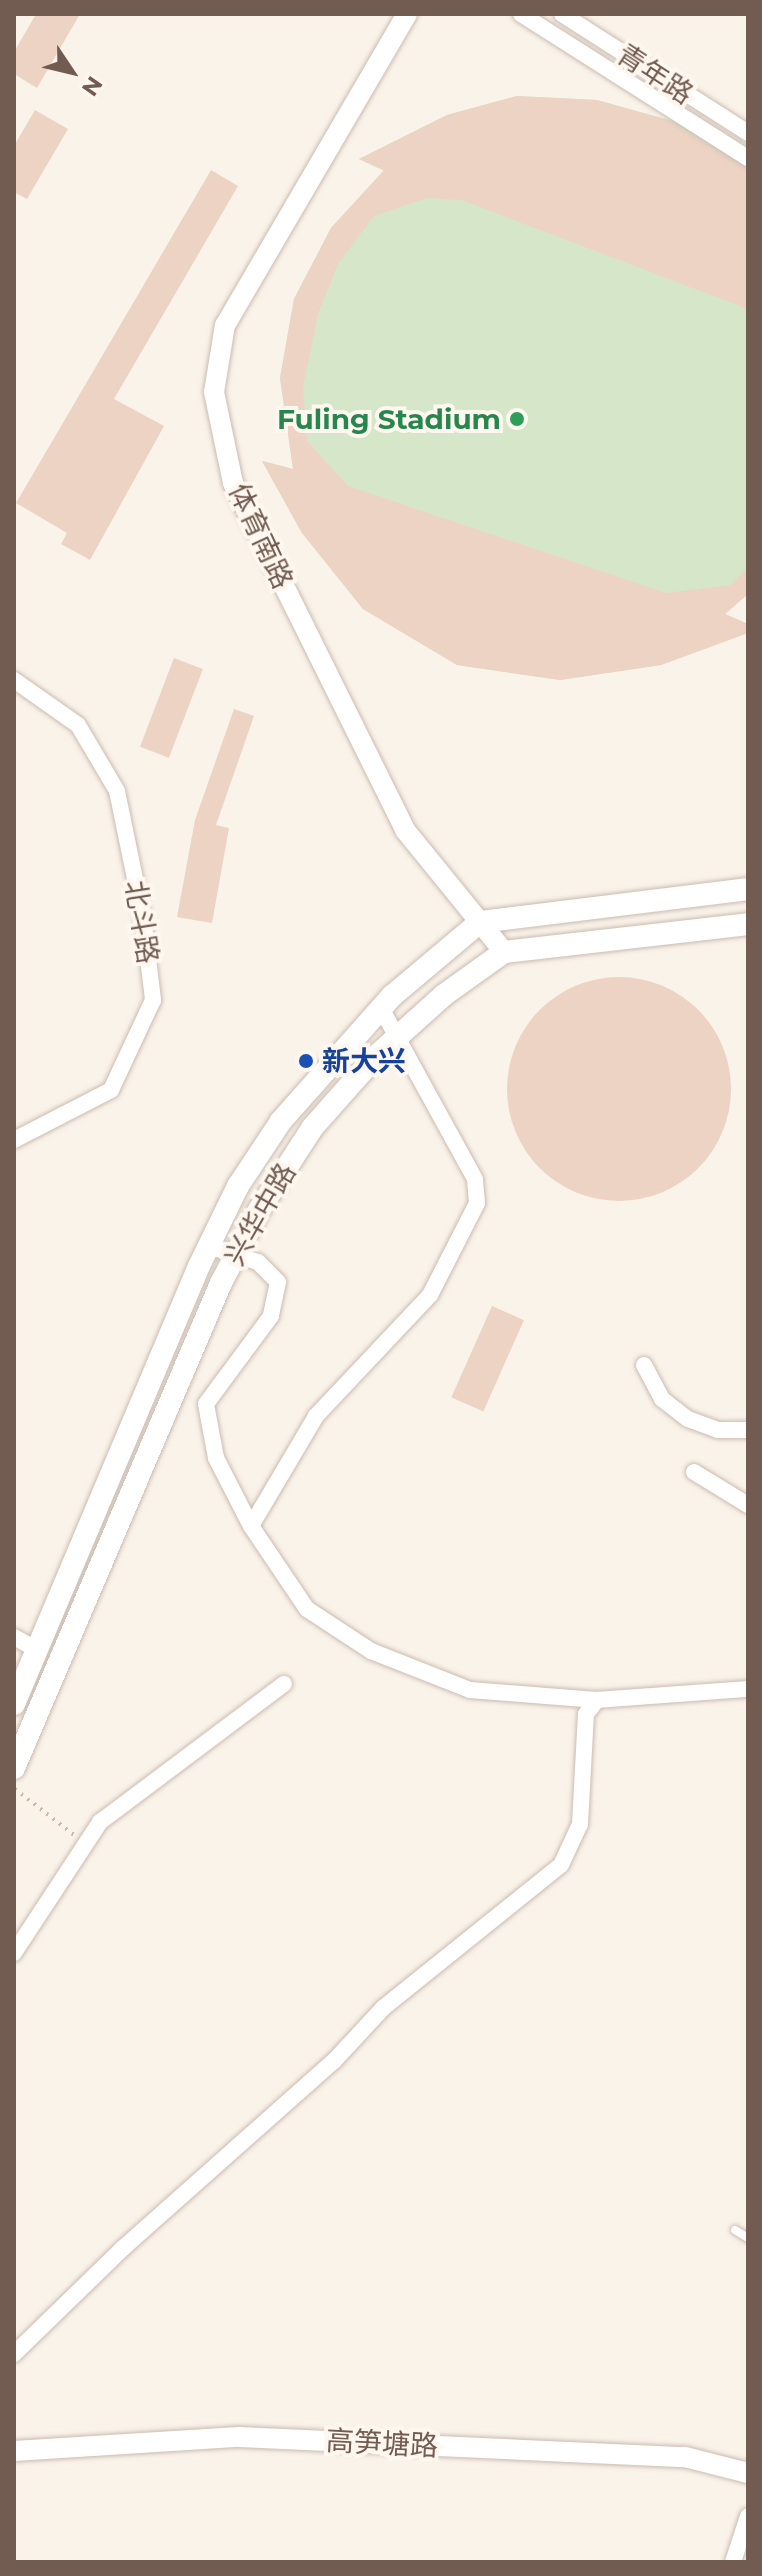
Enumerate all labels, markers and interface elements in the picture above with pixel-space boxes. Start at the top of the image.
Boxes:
north arrow [32,32,112,112]
street label: 青年路 [611,37,699,111]
text: N [76,71,108,101]
place label: Fuling Stadium [277,402,501,436]
marker: Fuling Stadium [508,410,526,428]
street label: 体育南路 [222,478,300,594]
street label: 北斗路 [119,878,165,966]
place label: 新大兴 [322,1044,406,1078]
marker: 新大兴 [297,1052,315,1070]
street label: 兴华中路 [217,1157,303,1271]
street label: 高笋塘路 [325,2423,439,2463]

